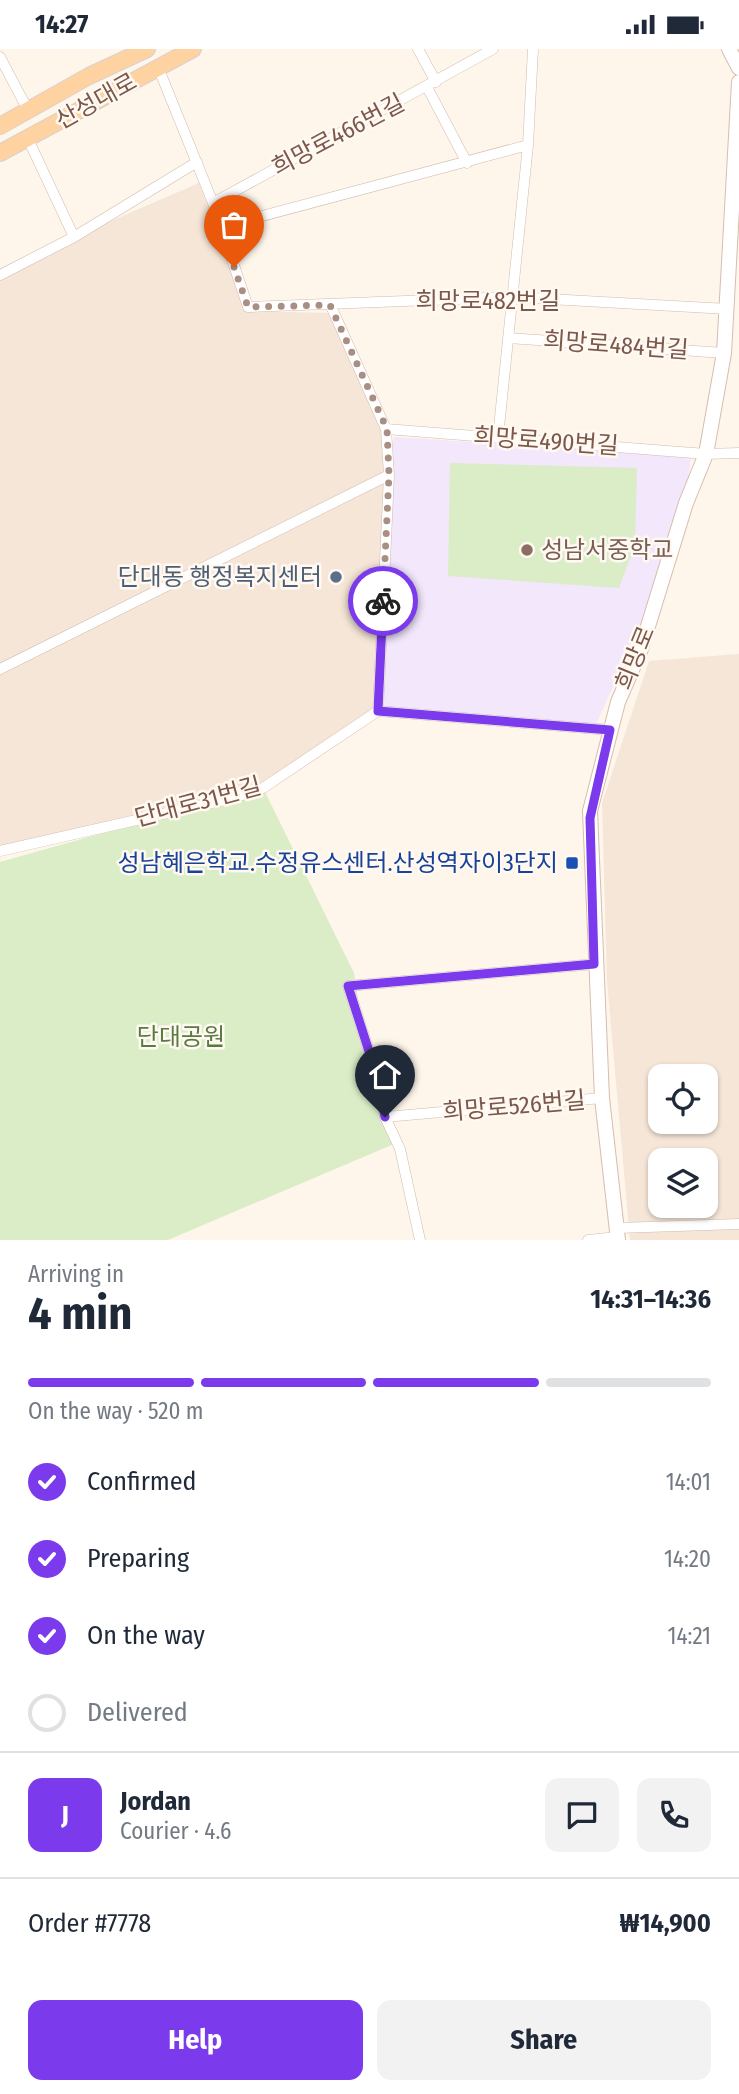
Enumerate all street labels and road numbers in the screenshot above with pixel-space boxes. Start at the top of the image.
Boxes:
street label: 산성대로 [51,67,141,135]
street label: 희망로466번길 [267,88,409,182]
street label: 희망로482번길 [416,287,560,315]
street label: 희망로484번길 [542,326,690,364]
street label: 희망로490번길 [472,422,620,460]
street label: 희망로 [610,622,660,694]
street label: 단대로31번길 [132,772,264,832]
street label: 희망로526번길 [441,1086,587,1126]

